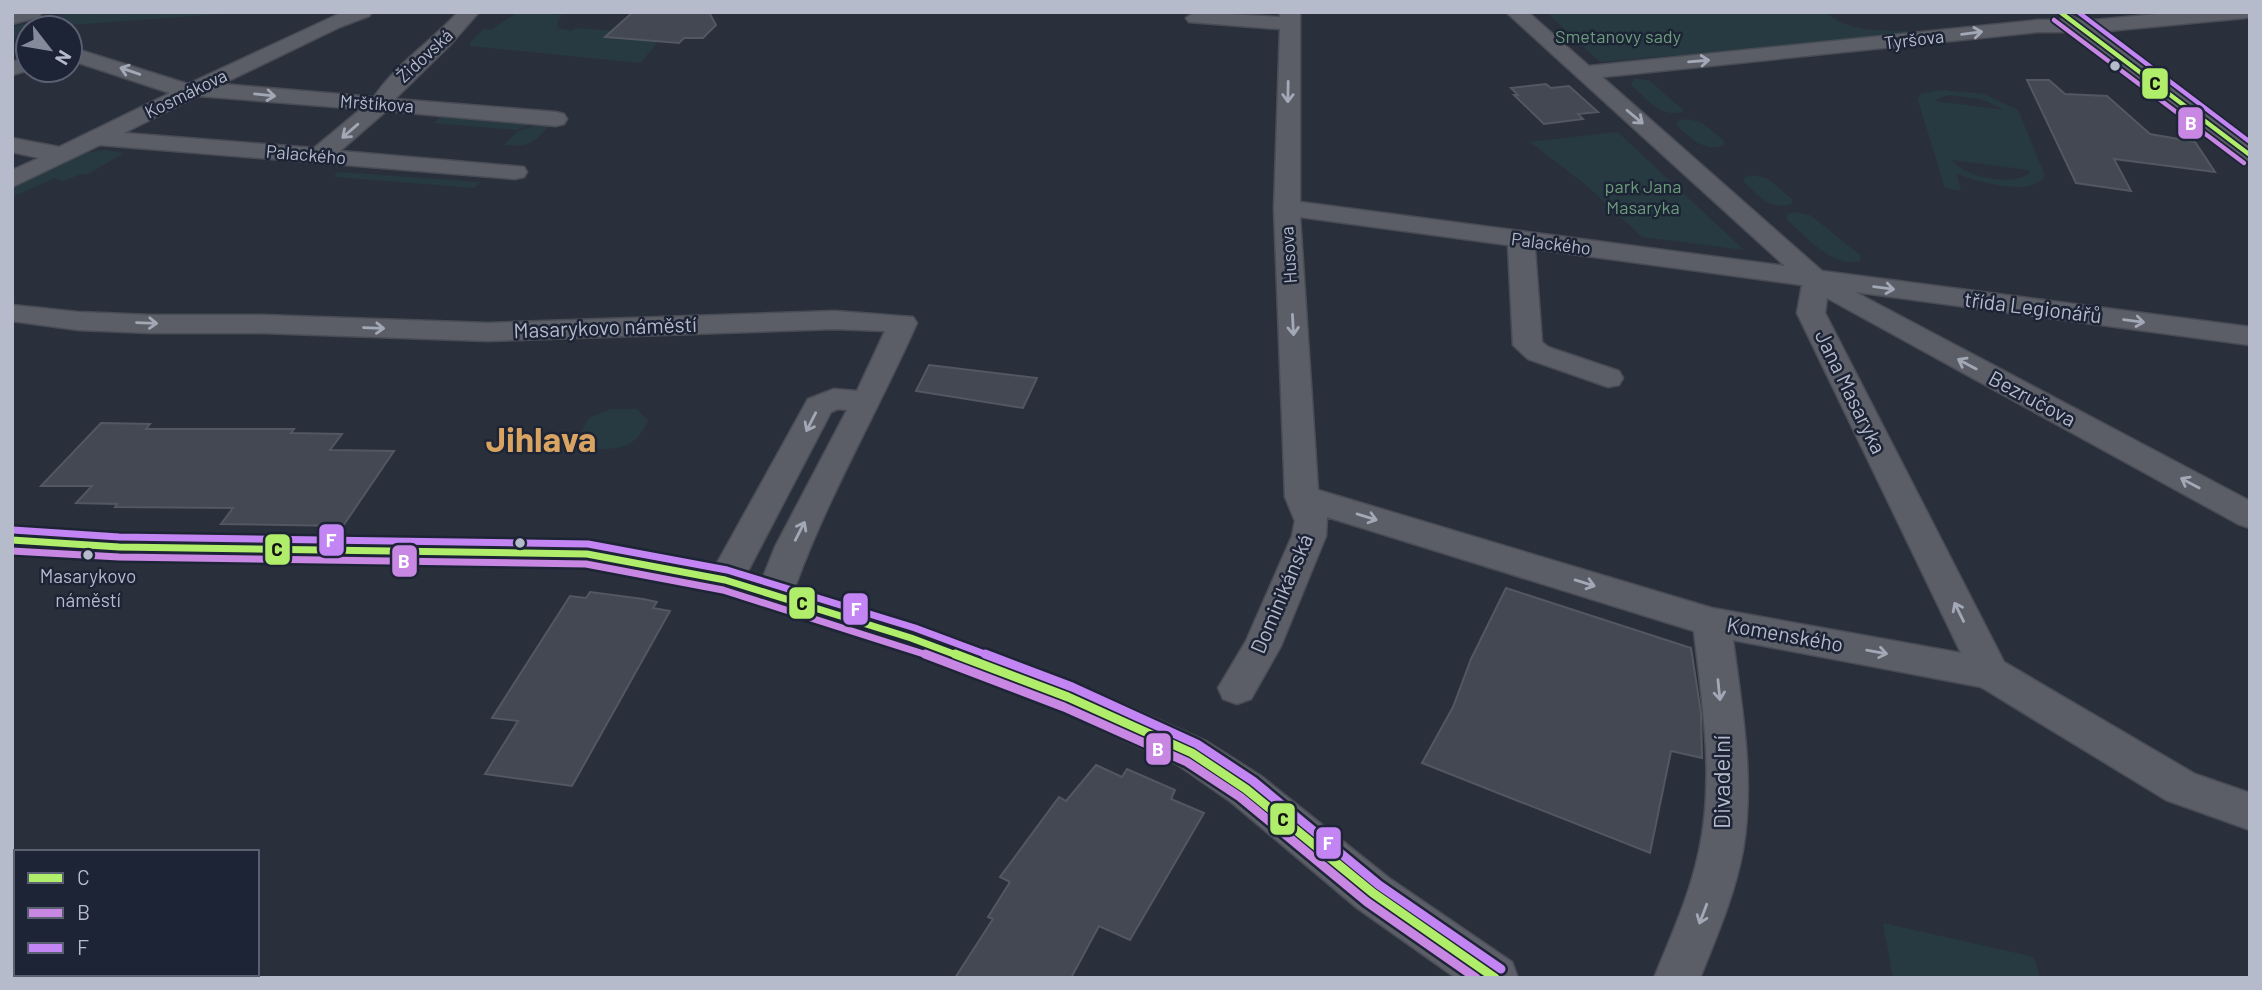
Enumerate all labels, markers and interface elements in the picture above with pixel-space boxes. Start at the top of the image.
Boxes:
north arrow [14,14,84,84]
street label: Židovská [392,24,457,87]
street label: Tyršova [1883,24,1945,54]
park label: Smetanovy sady [1555,25,1681,47]
one-way arrow [1960,26,1983,39]
text: N [51,47,77,69]
one-way arrow [1687,54,1710,67]
unlabelled marker [2108,59,2122,73]
one-way arrow [120,64,142,76]
street label: Kosmákova [141,64,230,122]
line badge: C [2141,67,2169,100]
text: C [2149,71,2161,94]
one-way arrow [1281,80,1295,103]
one-way arrow [253,89,276,102]
street label: Mrštíkova [339,89,415,117]
line badge: B [2177,106,2204,140]
one-way arrow [1625,109,1643,125]
text: B [2185,111,2197,134]
one-way arrow [341,123,359,139]
street label: Palackého [265,140,347,168]
park label: park Jana Masaryka [1605,175,1681,218]
street label: Husova [1275,226,1301,284]
street label: Palackého [1510,227,1592,259]
one-way arrow [1872,282,1895,295]
street label: třída Legionářů [1963,286,2103,327]
street label: Masarykovo náměstí [513,311,698,342]
one-way arrow [1287,313,1300,336]
one-way arrow [2122,314,2144,327]
one-way arrow [135,317,158,330]
one-way arrow [362,322,385,335]
street label: Jana Masaryka [1811,325,1892,457]
one-way arrow [1958,357,1978,371]
street label: Bezručova [1985,364,2080,431]
one-way arrow [803,411,817,432]
district label: Jihlava [486,417,596,459]
one-way arrow [2180,476,2200,490]
one-way arrow [1356,511,1378,524]
one-way arrow [794,521,807,542]
line badge: F [318,523,345,557]
text: F [326,528,337,551]
street label: Dominikánská [1244,530,1317,657]
line badge: C [264,533,291,566]
unlabelled marker [513,536,527,550]
text: C [271,537,283,560]
line badge: B [391,544,418,578]
marker: Masarykovo náměstí [81,548,95,562]
text: B [398,549,410,572]
place label: Masarykovo náměstí [40,564,136,611]
one-way arrow [1573,578,1595,591]
line badge: C [788,586,816,620]
text: C [796,591,808,614]
line badge: F [842,592,869,626]
text: F [851,597,862,620]
one-way arrow [1952,602,1966,623]
street label: Komenského [1725,611,1845,656]
one-way arrow [1865,646,1888,659]
one-way arrow [1713,678,1726,701]
line badge: B [1145,732,1172,766]
street label: Divadelní [1706,735,1735,829]
text: B [1152,737,1164,760]
line badge: C [1269,802,1296,836]
text: C [1277,807,1289,830]
line badge: F [1315,826,1342,860]
text: F [1323,831,1334,854]
legend [14,850,259,976]
text: C [77,864,90,889]
text: B [77,899,90,924]
one-way arrow [1695,903,1708,925]
text: F [77,934,89,959]

